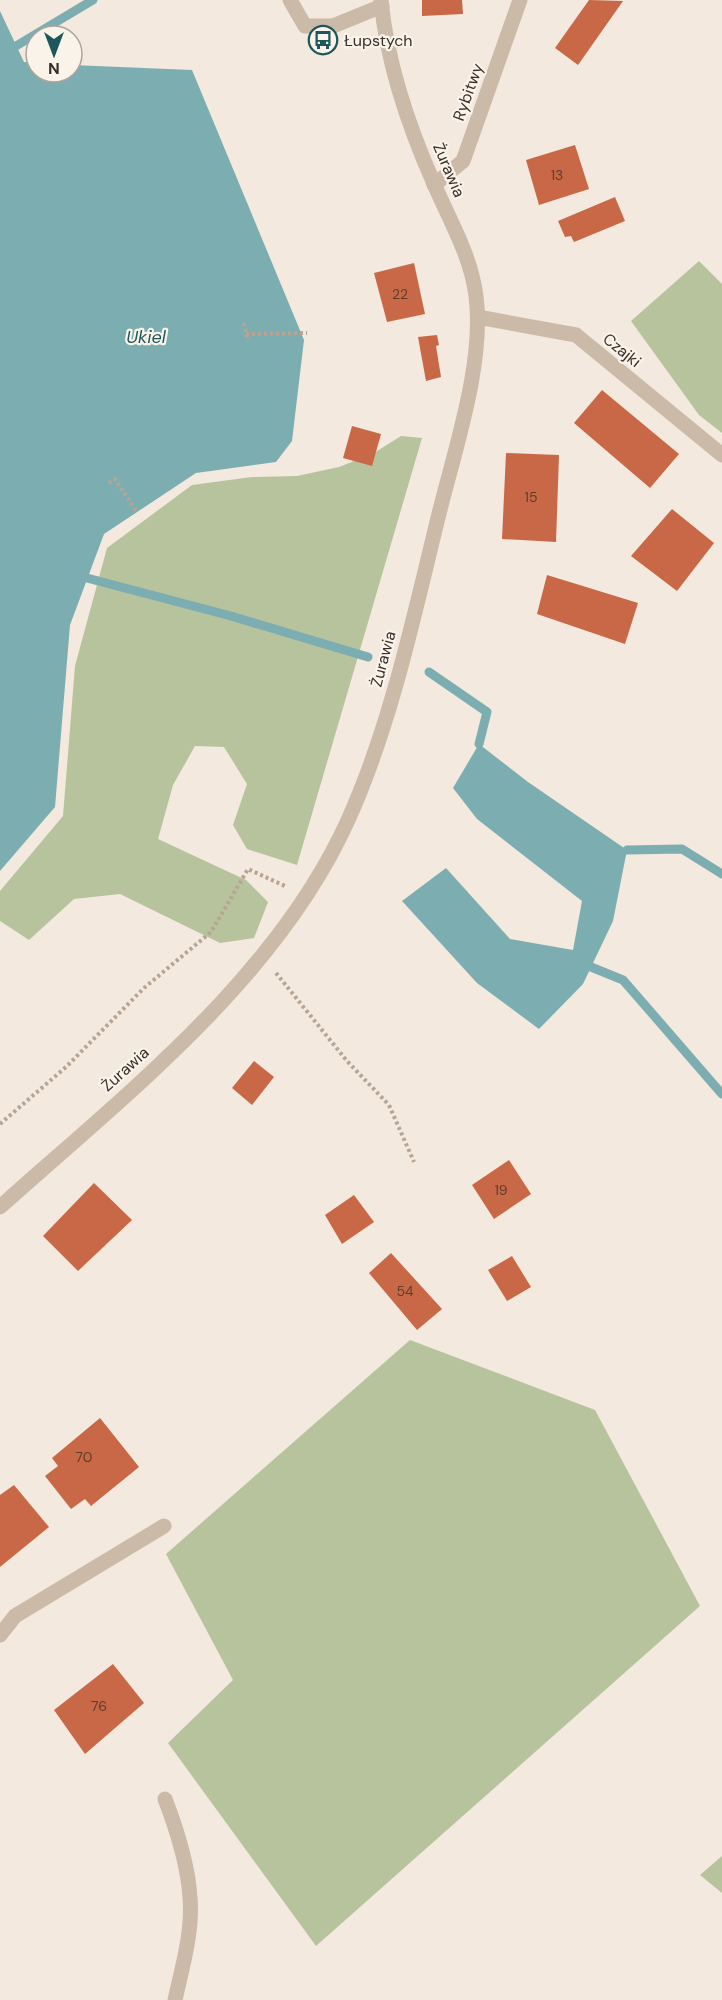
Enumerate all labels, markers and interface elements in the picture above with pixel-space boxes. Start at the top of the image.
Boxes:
north arrow [24,24,84,84]
bus stop icon: Łupstych [307,24,339,56]
place label: Łupstych [344,30,412,51]
text: N [48,58,60,79]
street label: Rybitwy [448,60,488,124]
street label: Żurawia [428,140,470,200]
house number: 13 [551,166,563,184]
house number: 22 [392,285,408,303]
water label: Ukiel [126,325,167,349]
street label: Czajki [599,328,645,372]
house number: 15 [525,488,537,506]
street label: Żurawia [365,629,401,689]
street label: Żurawia [97,1042,153,1096]
house number: 19 [494,1181,508,1199]
house number: 54 [396,1282,414,1300]
house number: 70 [76,1448,92,1466]
house number: 76 [91,1697,107,1715]

